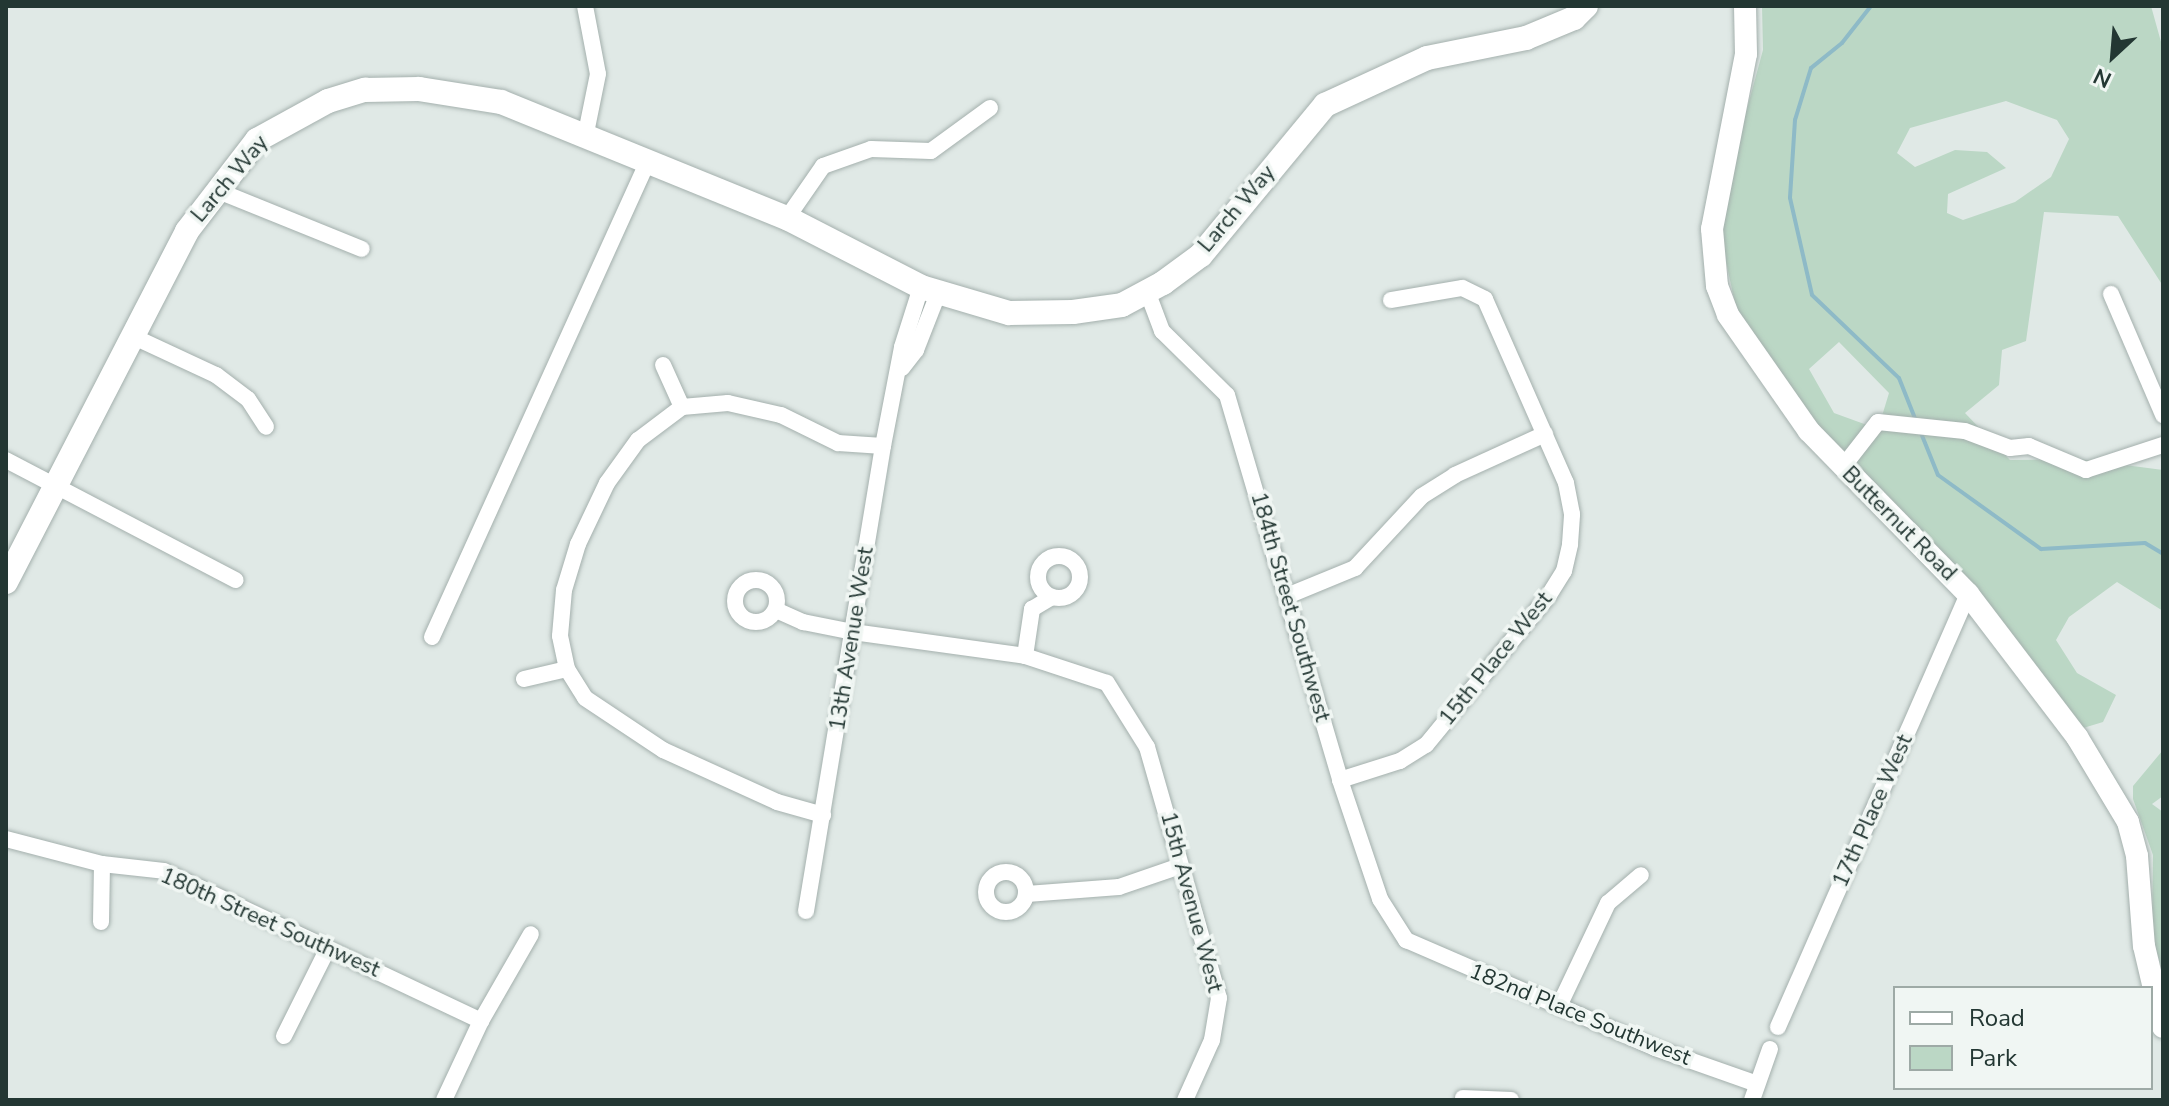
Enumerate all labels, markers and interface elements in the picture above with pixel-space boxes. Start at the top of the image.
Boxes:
north arrow [2073,16,2153,96]
text: N [2089,60,2116,95]
street label: Larch Way [186,130,274,228]
street label: Larch Way [1193,160,1281,258]
street label: Butternut Road [1836,461,1962,587]
street label: 184th Street Southwest [1245,489,1335,725]
street label: 13th Avenue West [824,545,880,733]
street label: 15th Place West [1434,587,1558,731]
street label: 17th Place West [1827,731,1919,891]
street label: 15th Avenue West [1154,809,1228,995]
street label: 180th Street Southwest [156,863,384,983]
street label: 182nd Place Southwest [1465,958,1695,1072]
legend [1893,986,2153,1090]
text: Road [1969,1002,2025,1034]
text: Park [1969,1042,2017,1074]

